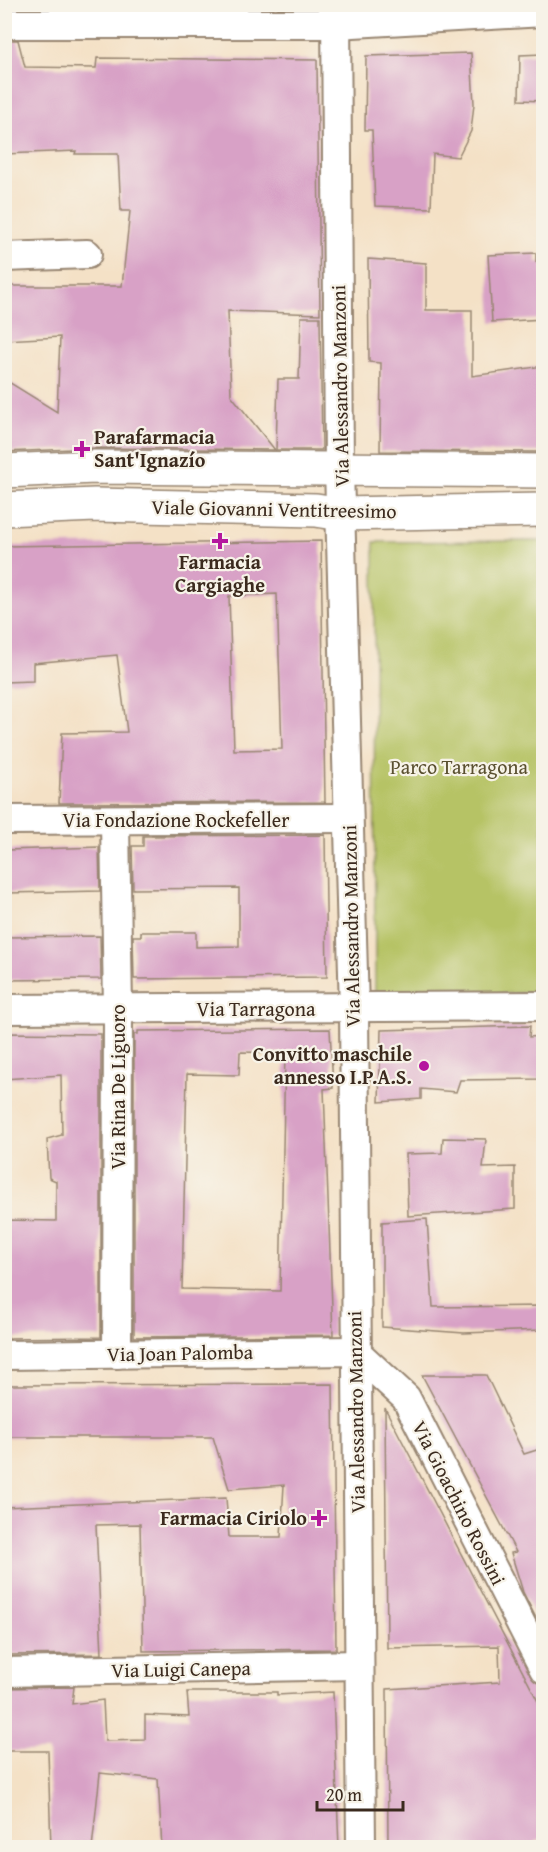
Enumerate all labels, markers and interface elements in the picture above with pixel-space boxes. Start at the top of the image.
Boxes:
street label: Via Alessandro Manzoni [323,284,356,487]
place label: Parafarmacia Sant'Ignazío [94,422,215,474]
marker: Parafarmacia Sant'Ignazío [75,442,89,456]
street label: Viale Giovanni Ventitreesimo [151,492,397,525]
marker: Farmacia Cargiaghe [213,534,227,548]
place label: Farmacia Cargiaghe [175,547,265,599]
park label: Parco Tarragona [390,752,529,781]
street label: Via Fondazione Rockefeller [63,805,289,834]
street label: Via Alessandro Manzoni [334,824,367,1027]
street label: Via Tarragona [196,994,316,1023]
street label: Via Rina De Liguoro [103,1004,132,1170]
place label: Convitto maschile annesso I.P.A.S. [253,1039,412,1091]
marker: Convitto maschile annesso I.P.A.S. [417,1059,431,1073]
street label: Via Alessandro Manzoni [339,1310,372,1513]
street label: Via Joan Palomba [107,1337,254,1368]
street label: Via Gioachino Rossini [405,1416,514,1590]
place label: Farmacia Ciriolo [160,1503,307,1532]
marker: Farmacia Ciriolo [312,1511,326,1525]
street label: Via Luigi Canepa [111,1653,252,1684]
scale bar [317,1774,402,1812]
text: 20 m [326,1781,362,1808]

